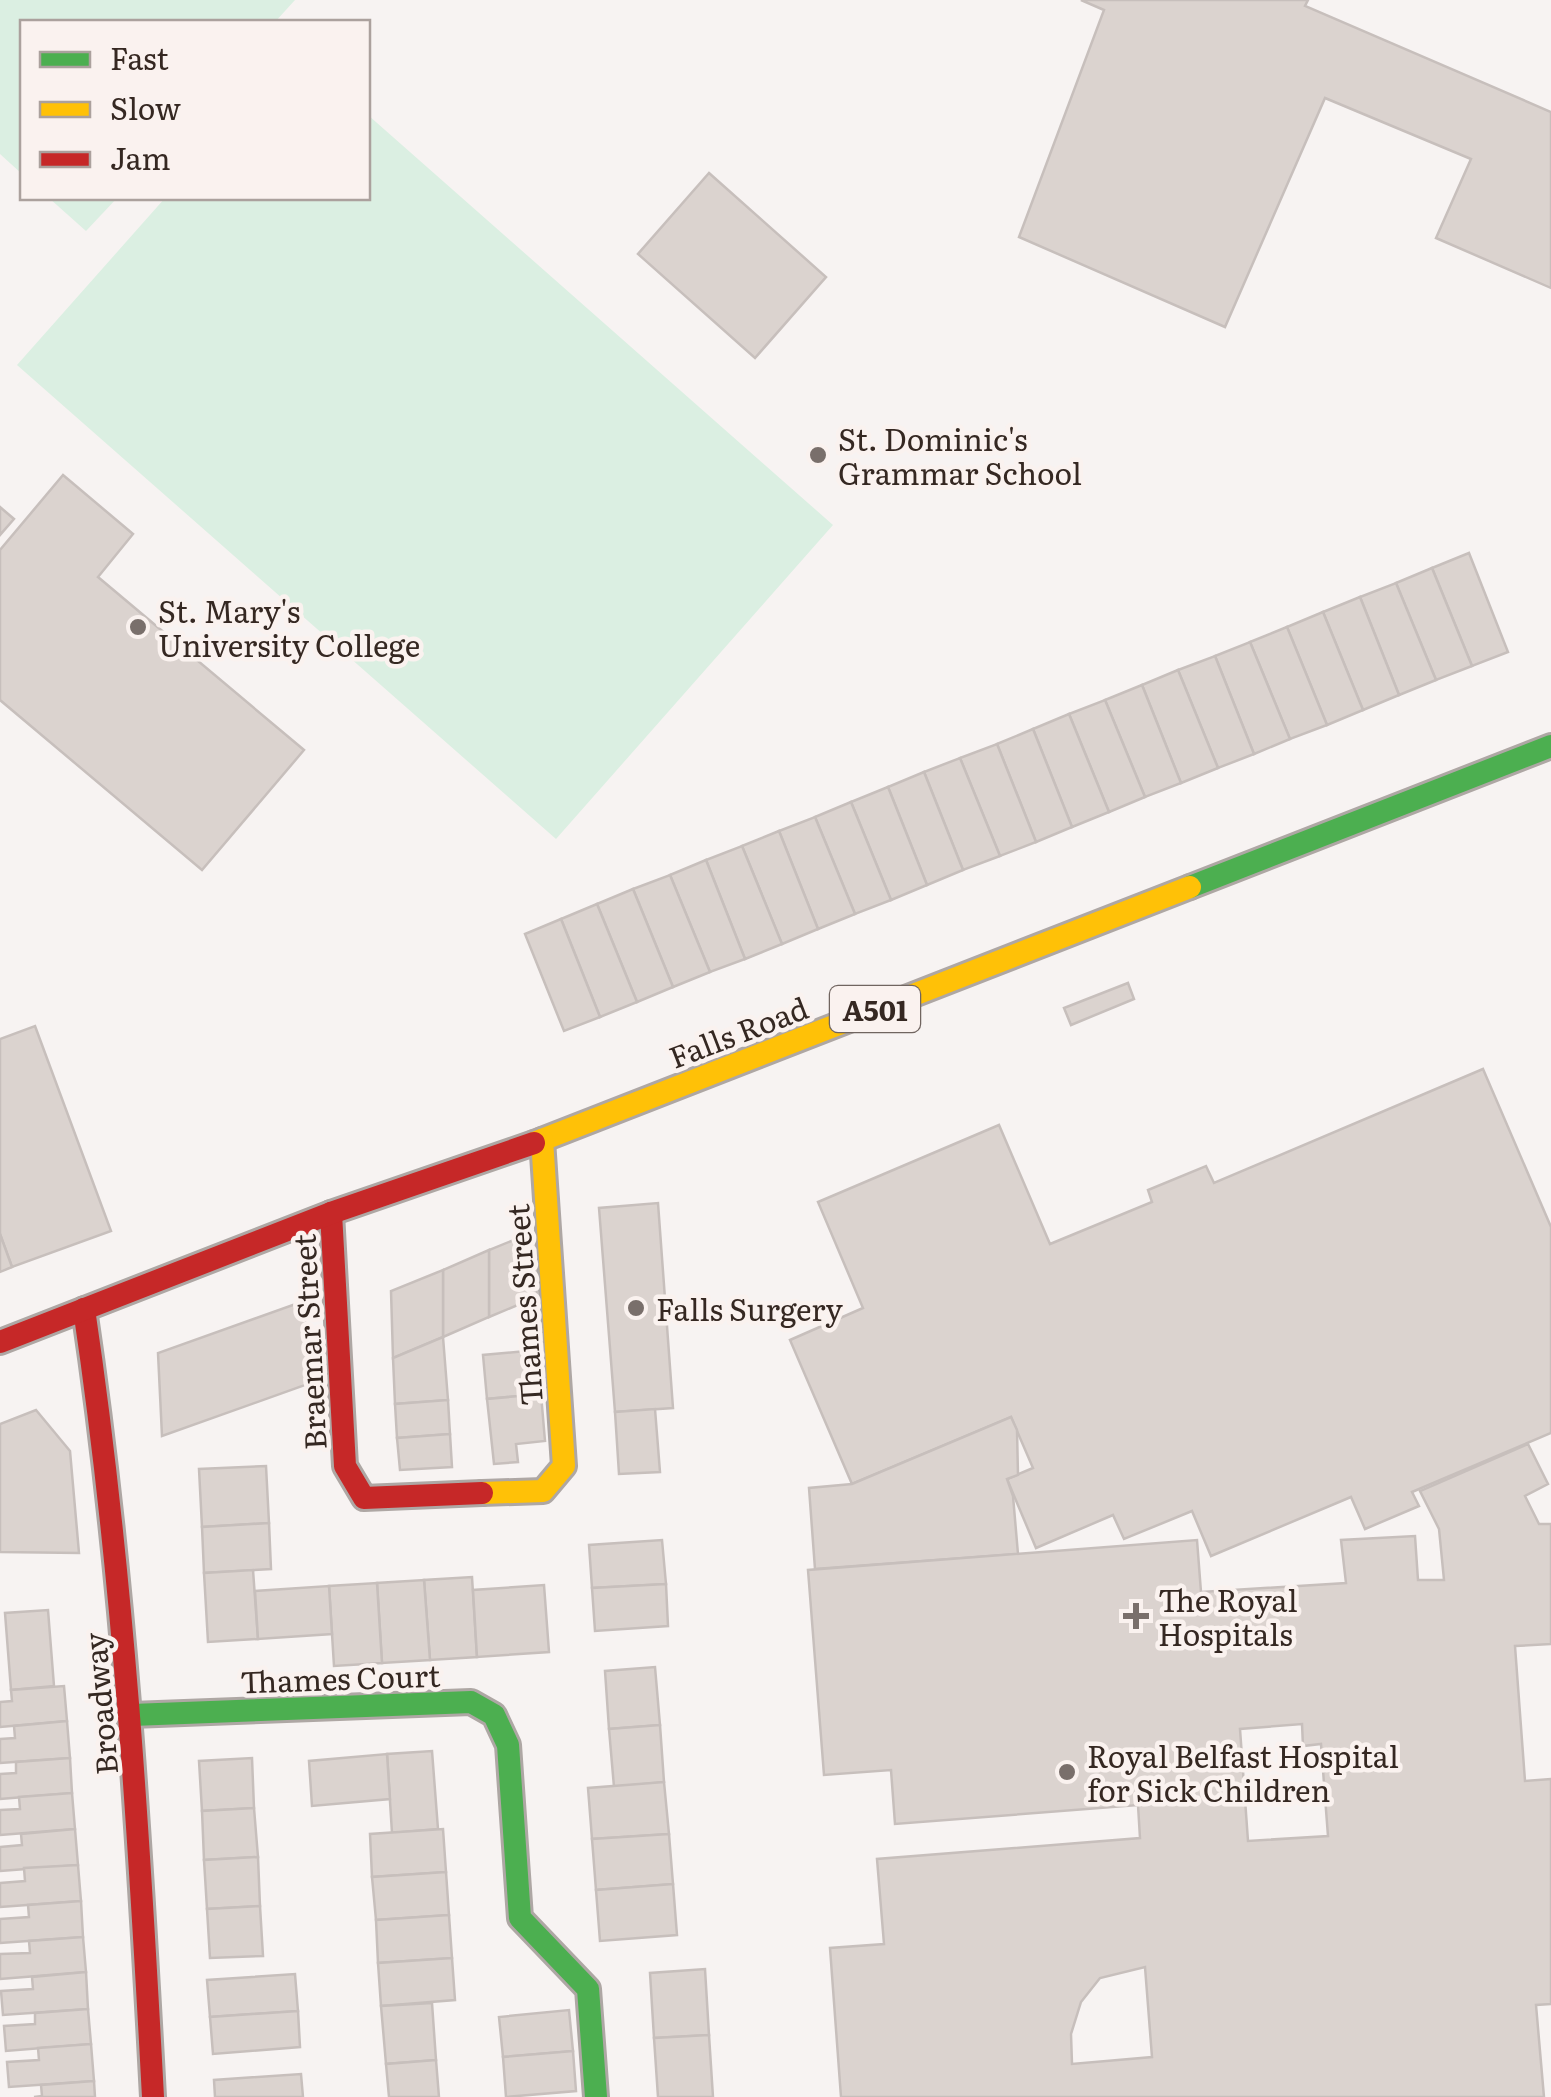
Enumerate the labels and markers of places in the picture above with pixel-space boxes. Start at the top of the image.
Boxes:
place label: St. Dominic's Grammar School [838,416,1082,494]
marker: St. Dominic's Grammar School [807,444,829,466]
place label: St. Mary's University College [158,588,420,666]
marker: St. Mary's University College [127,616,149,638]
place label: Falls Surgery [656,1286,844,1330]
marker: Falls Surgery [625,1297,647,1319]
place label: The Royal Hospitals [1158,1577,1297,1655]
marker: The Royal Hospitals [1123,1603,1149,1629]
place label: Royal Belfast Hospital for Sick Children [1087,1733,1399,1811]
marker: Royal Belfast Hospital for Sick Children [1056,1761,1078,1783]

